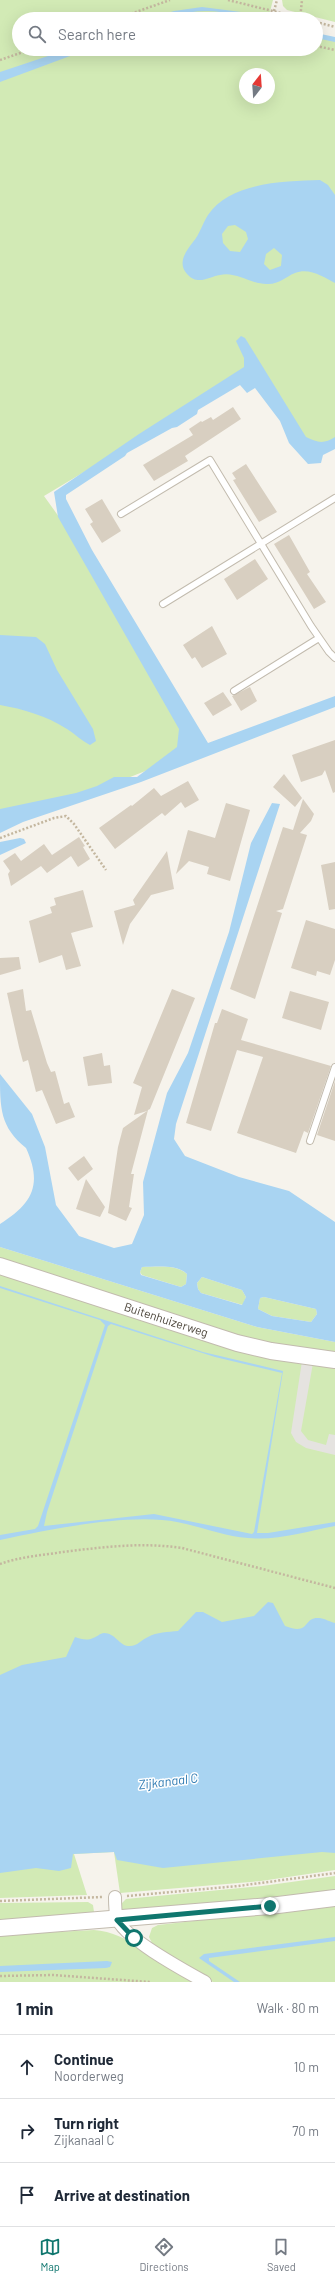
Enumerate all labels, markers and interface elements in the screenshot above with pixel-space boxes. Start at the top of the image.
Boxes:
search box [12,12,323,56]
icon: search [26,23,48,45]
text: Search here [58,25,136,43]
north arrow [239,68,275,104]
street label: Buitenhuizerweg [123,1299,210,1339]
water label: Zijkanaal C [137,1769,199,1793]
route end [261,1897,279,1915]
route start [125,1929,143,1947]
text: 1 min [16,1998,53,2018]
text: Walk · 80 m [257,2000,319,2016]
text: Continue [54,2050,114,2068]
icon: ahead [16,2056,38,2078]
text: 10 m [294,2059,319,2075]
text: Noorderweg [54,2068,124,2084]
text: Turn right [54,2114,119,2132]
icon: right [16,2120,38,2142]
text: 70 m [292,2123,319,2139]
text: Zijkanaal C [54,2132,114,2148]
icon: arrive [16,2184,38,2206]
text: Arrive at destination [54,2186,190,2204]
tab: Map [39,2236,61,2273]
tab: Directions [139,2236,189,2273]
tab: Saved [267,2236,296,2273]

